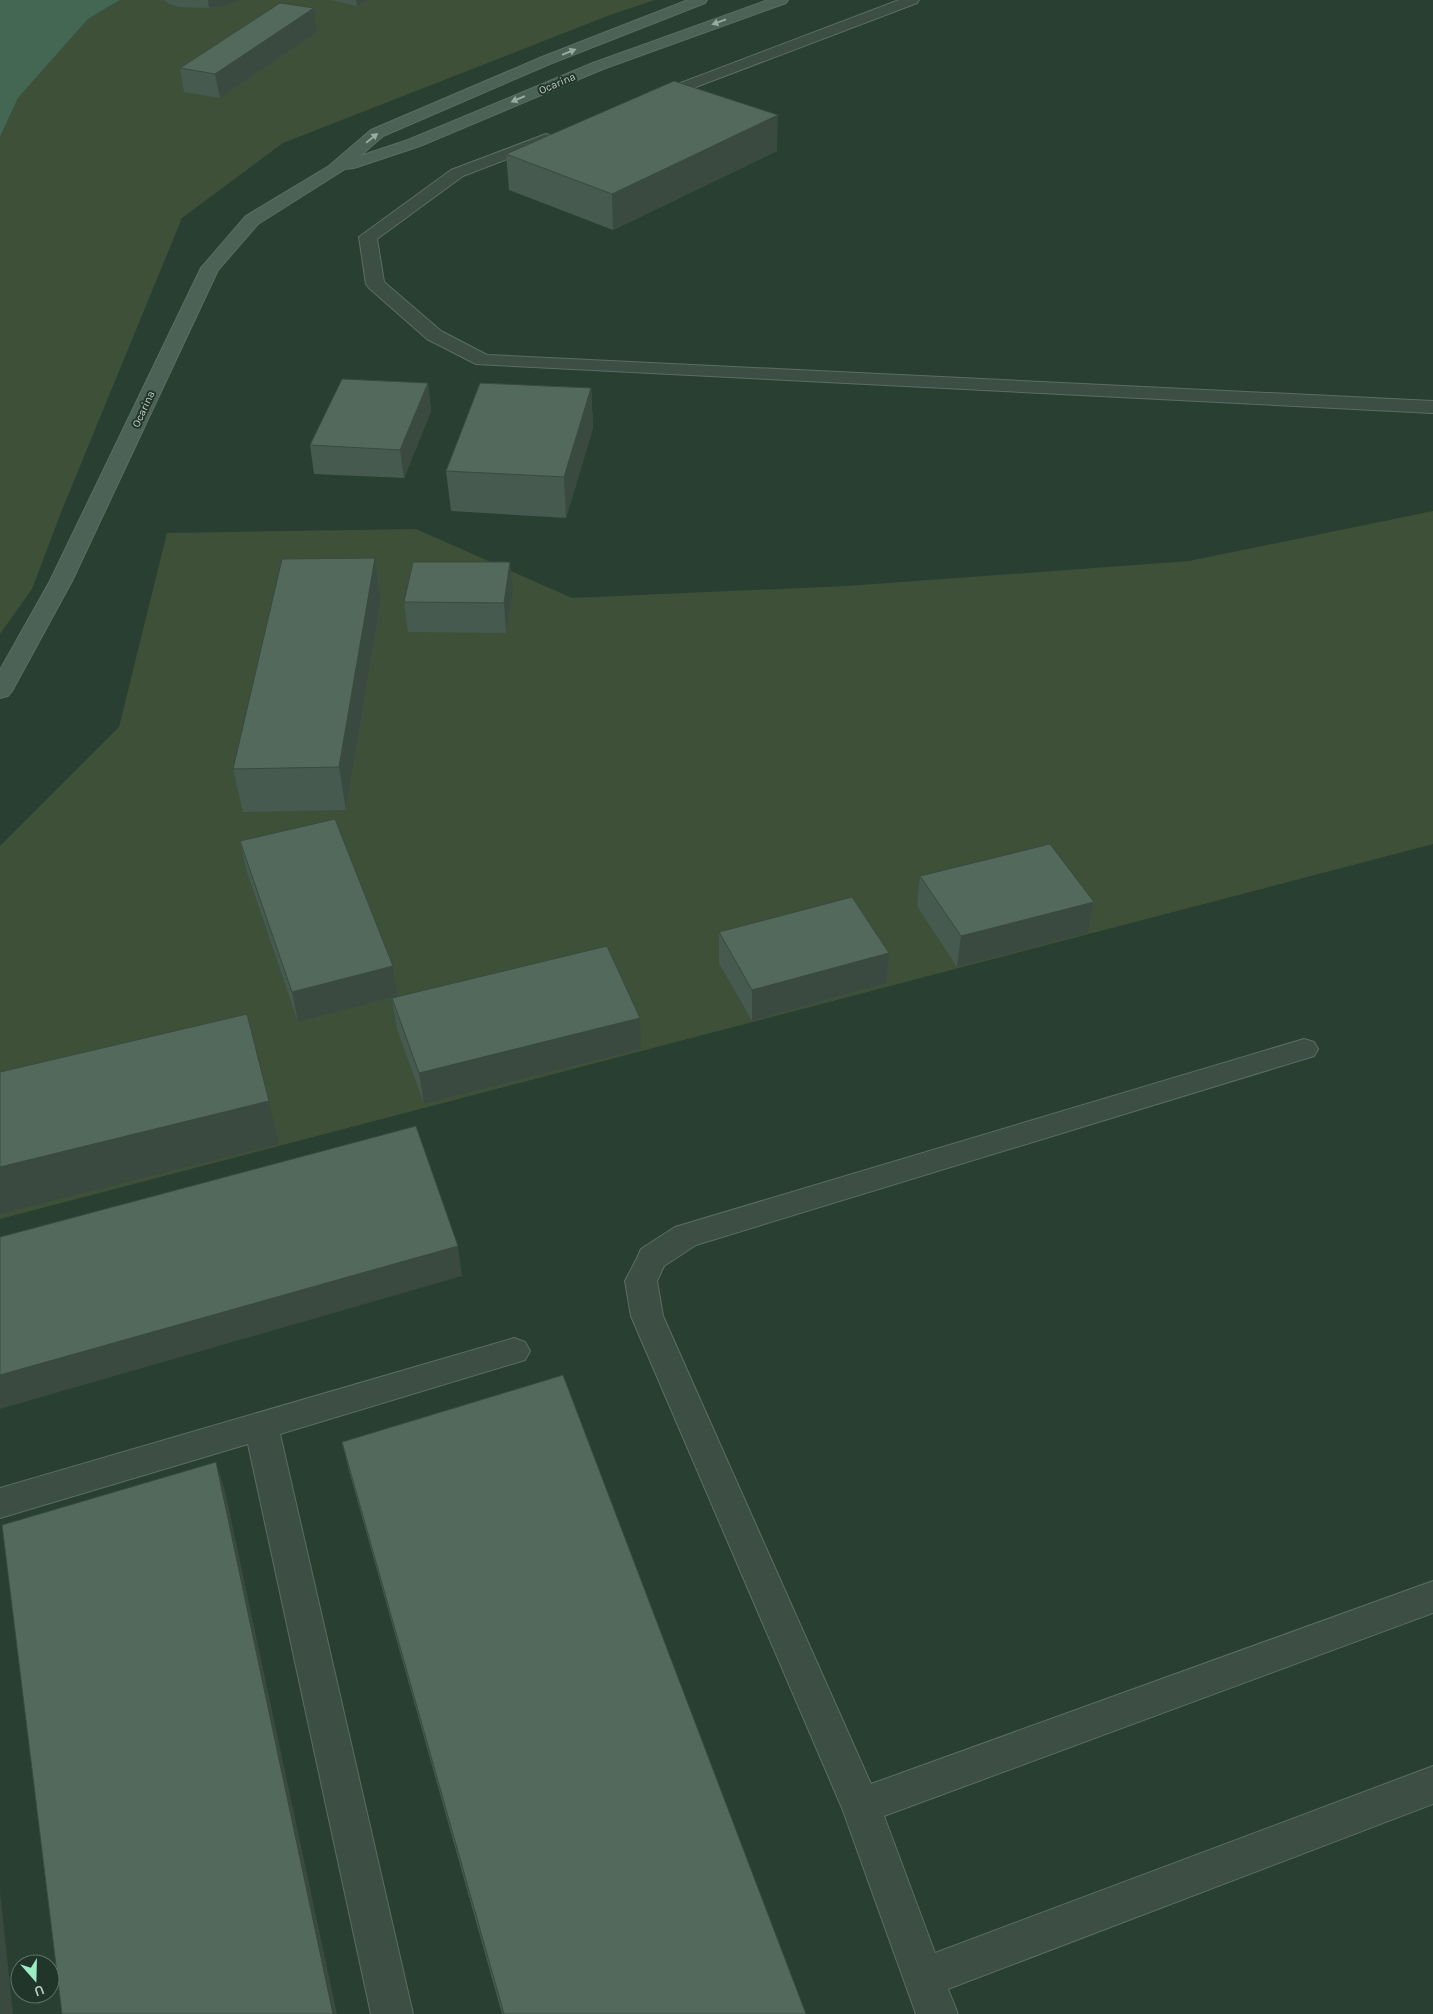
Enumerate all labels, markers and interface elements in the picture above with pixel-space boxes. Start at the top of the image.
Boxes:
one-way arrow [711,18,726,26]
one-way arrow [561,48,576,55]
street label: Ocarina [537,70,578,97]
one-way arrow [511,96,525,104]
one-way arrow [365,133,379,143]
street label: Ocarina [129,389,158,430]
north arrow [10,1954,60,2004]
text: U [32,1981,47,2000]

